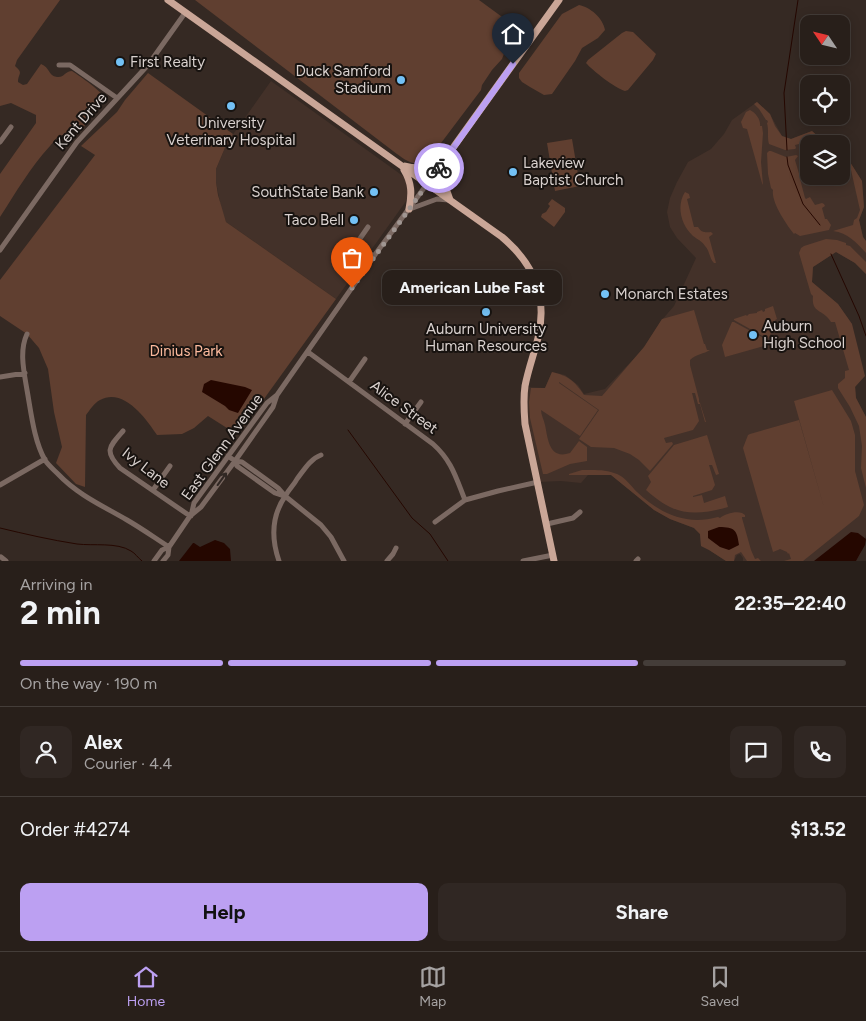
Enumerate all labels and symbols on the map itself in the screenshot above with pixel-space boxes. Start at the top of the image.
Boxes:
pin [492,13,534,64]
north arrow [800,15,850,65]
place label: First Realty [130,53,205,71]
marker: First Realty [114,56,126,68]
place label: Duck Samford Stadium [296,62,391,97]
marker: Duck Samford Stadium [395,74,407,86]
street label: Kent Drive [51,89,111,153]
marker: University Veterinary Hospital [225,100,237,112]
place label: University Veterinary Hospital [167,114,295,149]
courier [414,143,464,193]
place label: Lakeview Baptist Church [523,154,623,189]
marker: Lakeview Baptist Church [507,166,519,178]
place label: SouthState Bank [251,183,365,201]
marker: SouthState Bank [368,186,380,198]
place label: Taco Bell [285,211,344,229]
marker: Taco Bell [348,214,360,226]
pin [331,237,373,288]
callout: American Lube Fast [382,270,562,306]
place label: Monarch Estates [615,285,728,303]
marker: Monarch Estates [599,288,611,300]
marker: Auburn University Human Resources [480,306,492,318]
place label: Auburn High School [763,317,845,352]
place label: Auburn University Human Resources [425,320,547,355]
marker: Auburn High School [747,329,759,341]
park label: Dinius Park [149,342,223,360]
street label: Alice Street [367,377,441,438]
street label: East Glenn Avenue [177,390,267,504]
street label: Ivy Lane [119,444,173,492]
one-way arrow [217,472,227,486]

